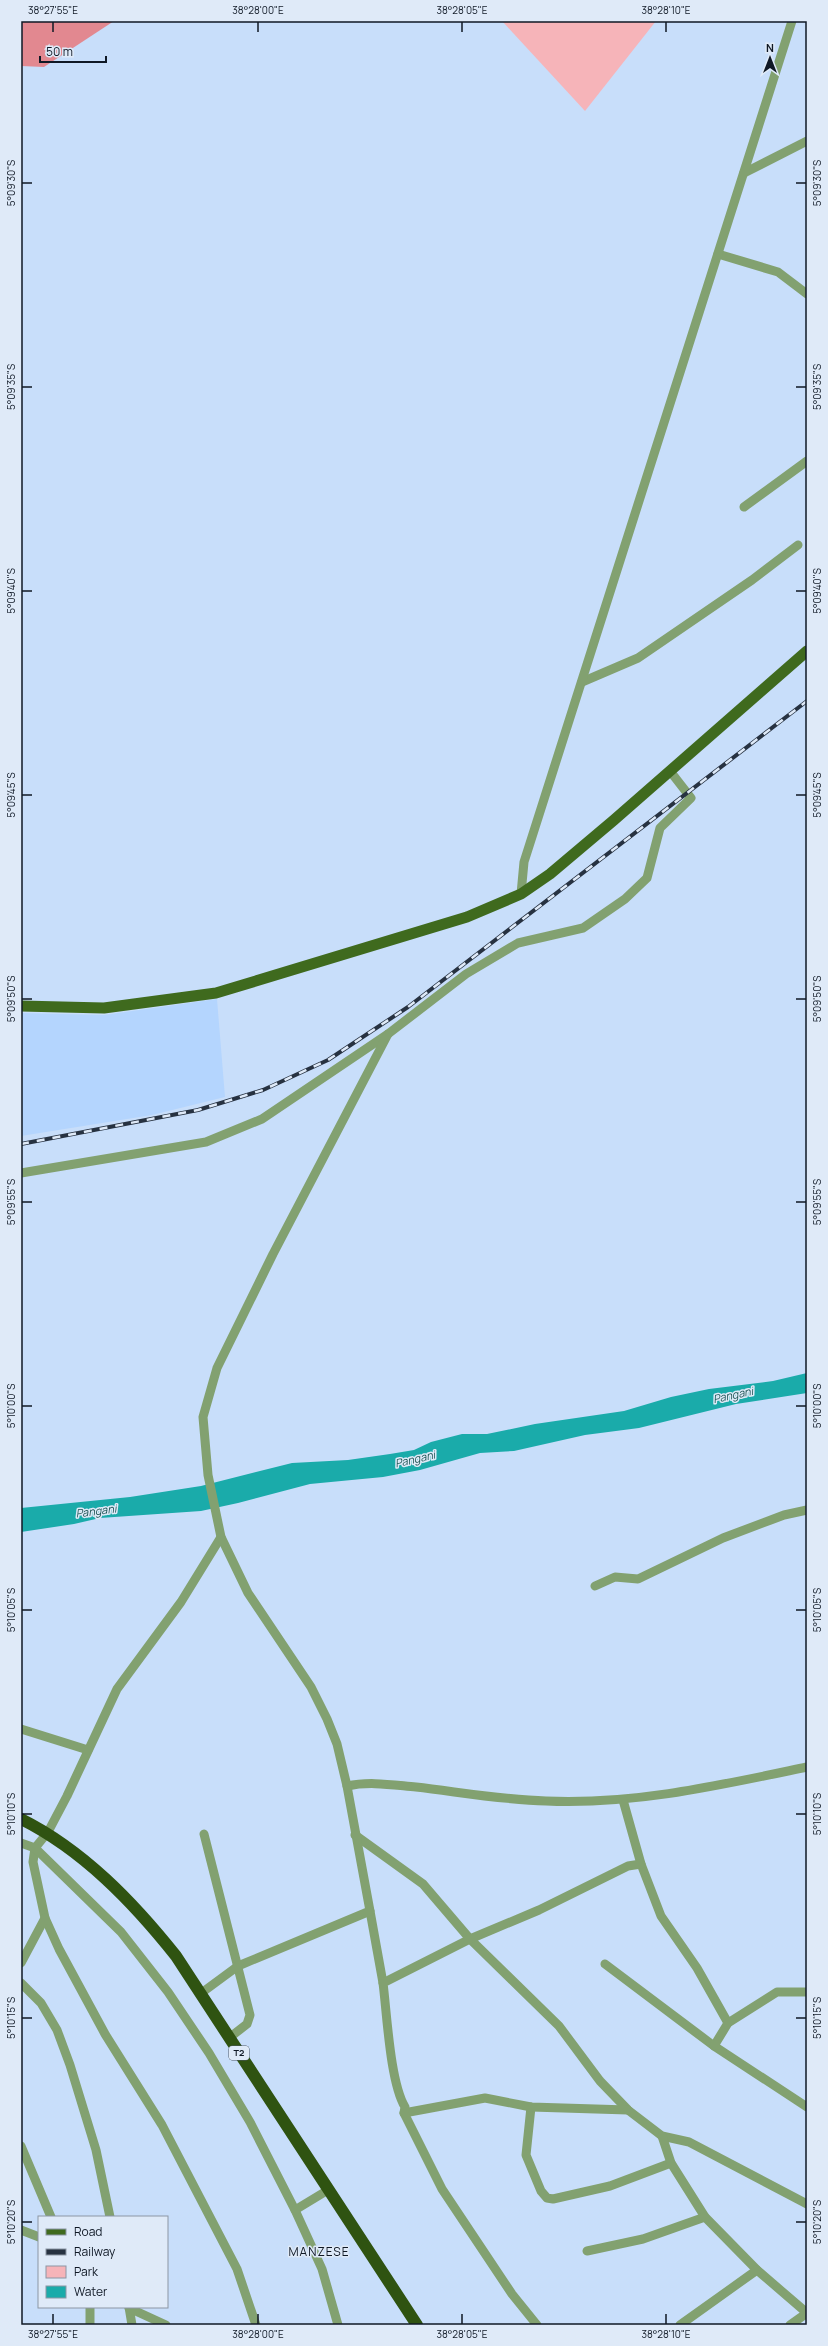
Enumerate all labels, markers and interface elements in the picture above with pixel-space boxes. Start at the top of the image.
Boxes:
text: 38°27'55"E [28,3,78,17]
text: 38°28'00"E [232,3,284,17]
text: 38°28'05"E [437,3,488,17]
text: 38°28'10"E [641,3,691,17]
scale bar [40,38,106,64]
north arrow [750,38,790,78]
text: N [766,40,774,55]
text: 50 m [46,43,73,60]
text: 5°09'30"S [4,160,18,206]
text: 5°09'30"S [810,160,824,206]
text: 5°09'35"S [4,364,18,410]
text: 5°09'35"S [810,364,824,410]
text: 5°09'40"S [4,568,18,614]
text: 5°09'40"S [810,568,824,614]
text: 5°09'45"S [4,772,18,818]
text: 5°09'45"S [810,772,824,818]
text: 5°09'50"S [4,976,18,1022]
text: 5°09'50"S [810,976,824,1022]
text: 5°09'55"S [4,1179,18,1225]
text: 5°09'55"S [810,1179,824,1225]
water label: Pangani [711,1383,756,1406]
text: 5°10'00"S [4,1384,18,1428]
text: 5°10'00"S [810,1384,824,1428]
water label: Pangani [393,1446,438,1470]
water label: Pangani [75,1500,118,1520]
text: 5°10'05"S [4,1588,18,1632]
text: 5°10'05"S [810,1588,824,1632]
text: 5°10'10"S [4,1793,18,1835]
text: 5°10'10"S [810,1793,824,1835]
text: 5°10'15"S [4,1997,18,2039]
text: 5°10'15"S [810,1997,824,2039]
road number: T2 [229,2046,249,2060]
text: 5°10'20"S [4,2200,18,2244]
text: 5°10'20"S [810,2200,824,2244]
legend [38,2216,168,2308]
text: Road [74,2223,102,2240]
text: Railway [74,2243,116,2260]
district label: MANZESE [288,2243,350,2260]
text: Park [74,2263,99,2280]
text: Water [74,2283,108,2300]
text: 38°27'55"E [28,2327,78,2341]
text: 38°28'00"E [232,2327,284,2341]
text: 38°28'05"E [437,2327,488,2341]
text: 38°28'10"E [641,2327,691,2341]

